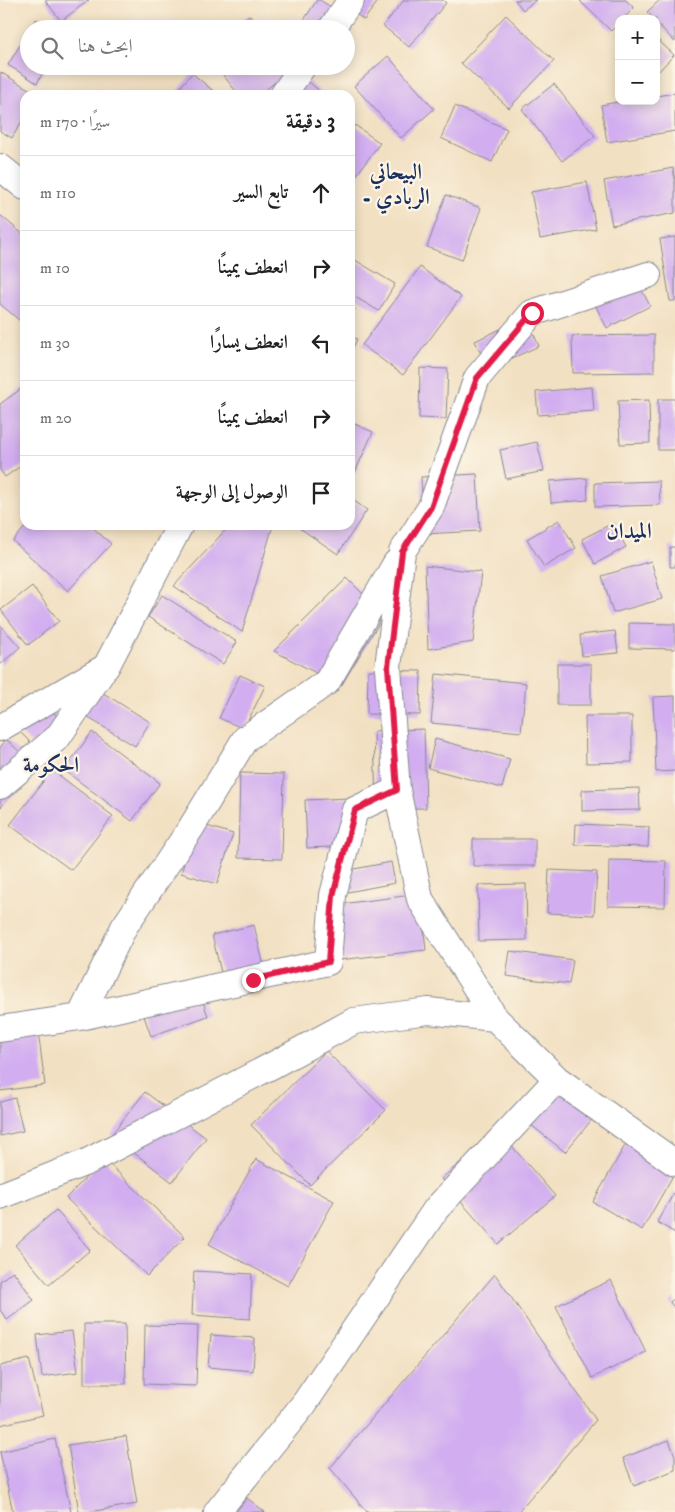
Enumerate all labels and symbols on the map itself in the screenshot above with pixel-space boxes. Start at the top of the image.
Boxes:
district label: البيحاني - الربادي [362,159,430,215]
route start [521,302,544,325]
district label: الميدان [606,518,652,545]
district label: الحكومة [23,752,79,779]
route end [242,969,265,992]

